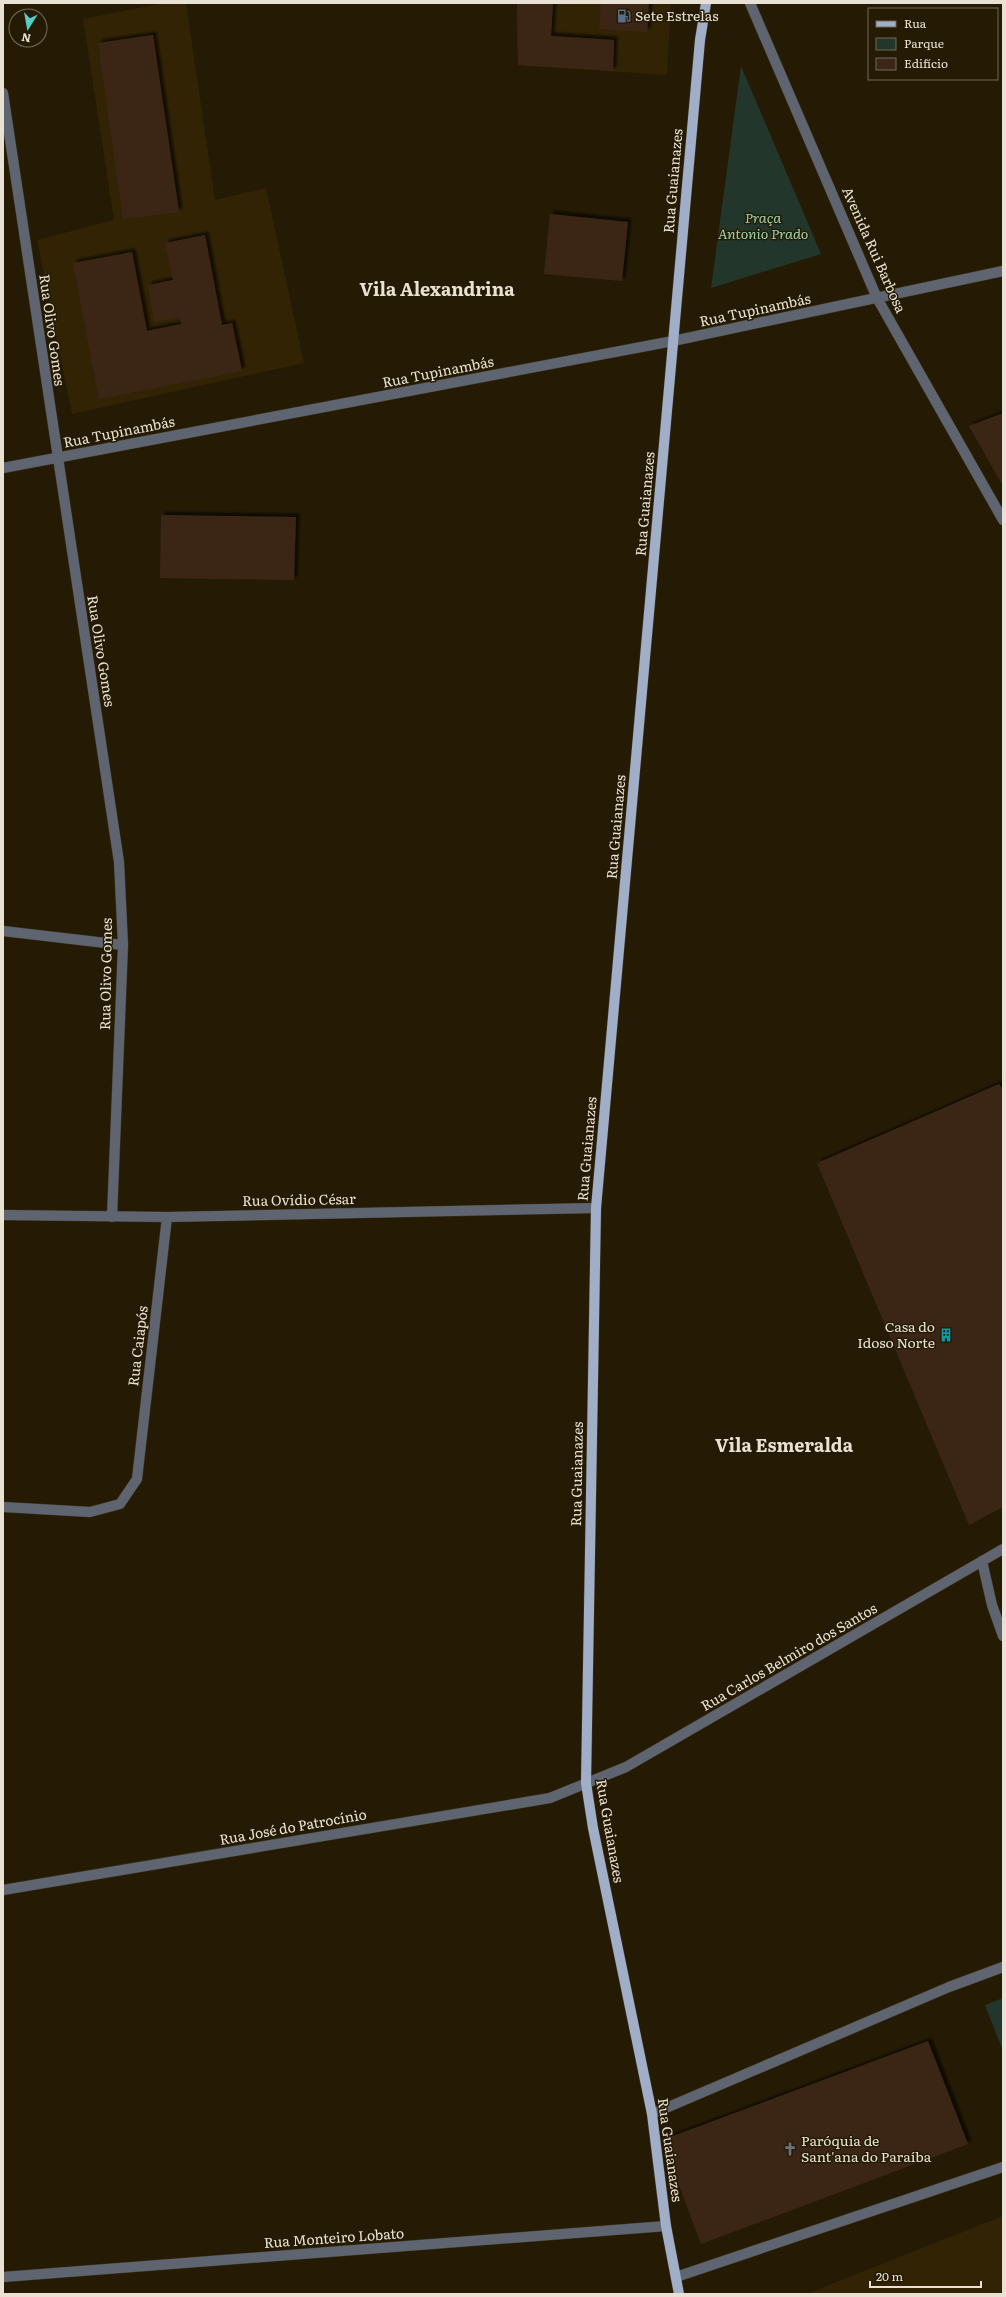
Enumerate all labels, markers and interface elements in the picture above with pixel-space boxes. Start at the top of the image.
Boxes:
place label: Sete Estrelas [635,5,719,25]
north arrow [8,8,48,48]
fuel station icon: Sete Estrelas [616,8,632,24]
legend [868,8,998,80]
text: Rua [904,14,927,32]
text: N [20,30,32,48]
text: Parque [904,34,944,52]
text: Edifício [904,54,948,72]
street label: Rua Guaianazes [657,128,687,234]
street label: Avenida Rui Barbosa [838,183,912,316]
park label: Praça Antonio Prado [718,207,808,243]
street label: Rua Olivo Gomes [35,273,71,387]
district label: Vila Alexandrina [359,275,515,302]
street label: Rua Tupinambás [697,287,812,331]
street label: Rua Tupinambás [380,350,495,392]
street label: Rua Tupinambás [61,410,176,452]
street label: Rua Guaianazes [629,451,659,557]
street label: Rua Olivo Gomes [83,594,121,708]
street label: Rua Guaianazes [600,774,630,880]
street label: Rua Olivo Gomes [94,918,116,1030]
street label: Rua Guaianazes [571,1096,601,1202]
street label: Rua Ovídio César [242,1188,356,1210]
street label: Rua Caiapós [122,1304,152,1387]
place label: Casa do Idoso Norte [857,1316,935,1352]
building icon: Casa do Idoso Norte [938,1327,954,1343]
street label: Rua Guaianazes [565,1421,587,1527]
district label: Vila Esmeralda [715,1431,854,1458]
street label: Rua Carlos Belmiro dos Santos [697,1597,880,1715]
street label: Rua Guaianazes [592,1778,630,1884]
street label: Rua José do Patrocínio [218,1803,368,1849]
street label: Rua Guaianazes [654,2097,688,2203]
place label: Paróquia de Sant'ana do Paraíba [801,2130,932,2166]
church icon: Paróquia de Sant'ana do Paraíba [782,2141,798,2157]
street label: Rua Monteiro Lobato [263,2222,405,2252]
scale bar [870,2263,981,2289]
text: 20 m [876,2267,903,2285]

